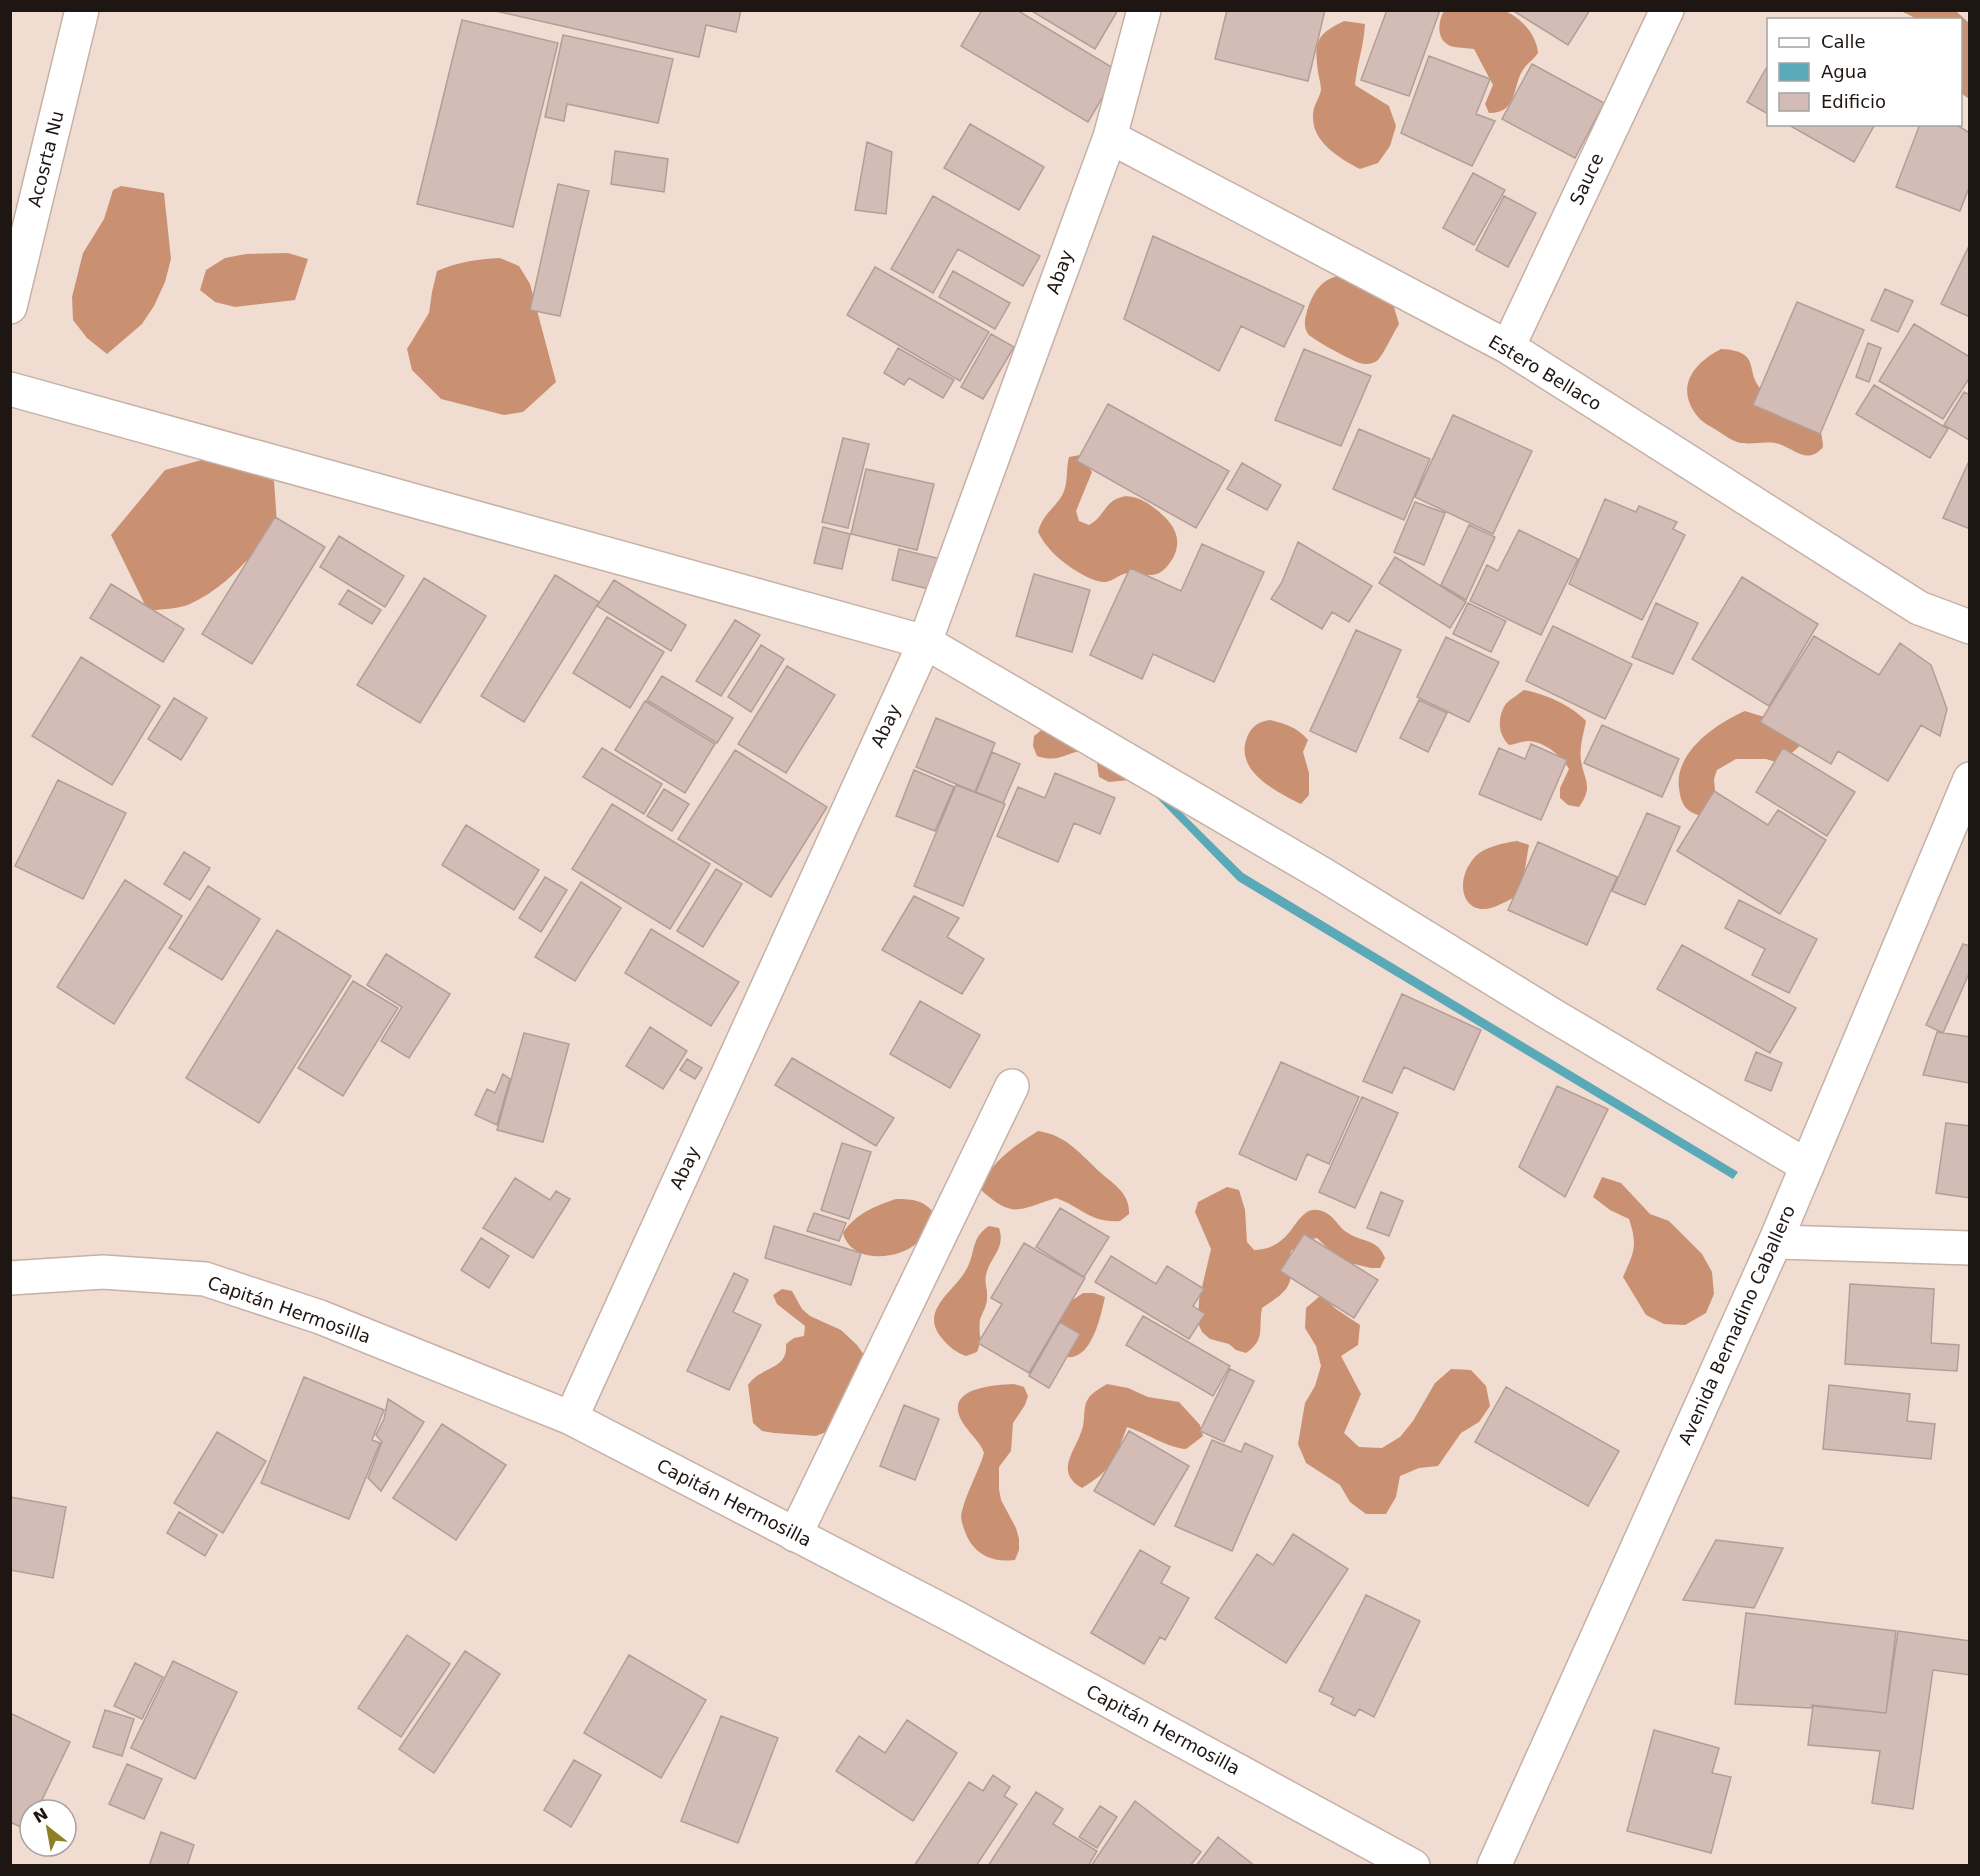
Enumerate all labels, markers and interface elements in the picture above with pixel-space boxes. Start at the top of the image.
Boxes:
legend [1767,18,1962,126]
text: Calle [1821,31,1866,52]
text: Agua [1821,61,1867,82]
text: Edificio [1821,91,1886,112]
street label: Acosrta Nu [23,109,68,209]
street label: Sauce [1565,149,1608,208]
street label: Abay [1042,247,1077,297]
street label: Estero Bellaco [1485,331,1606,415]
street label: Abay [866,700,905,751]
street label: Abay [665,1142,704,1193]
street label: Avenida Bernadino Caballero [1674,1202,1799,1448]
street label: Capitán Hermosilla [205,1272,373,1347]
street label: Capitán Hermosilla [653,1454,815,1551]
street label: Capitán Hermosilla [1083,1680,1244,1779]
north arrow [18,1798,78,1858]
text: N [30,1804,51,1827]

